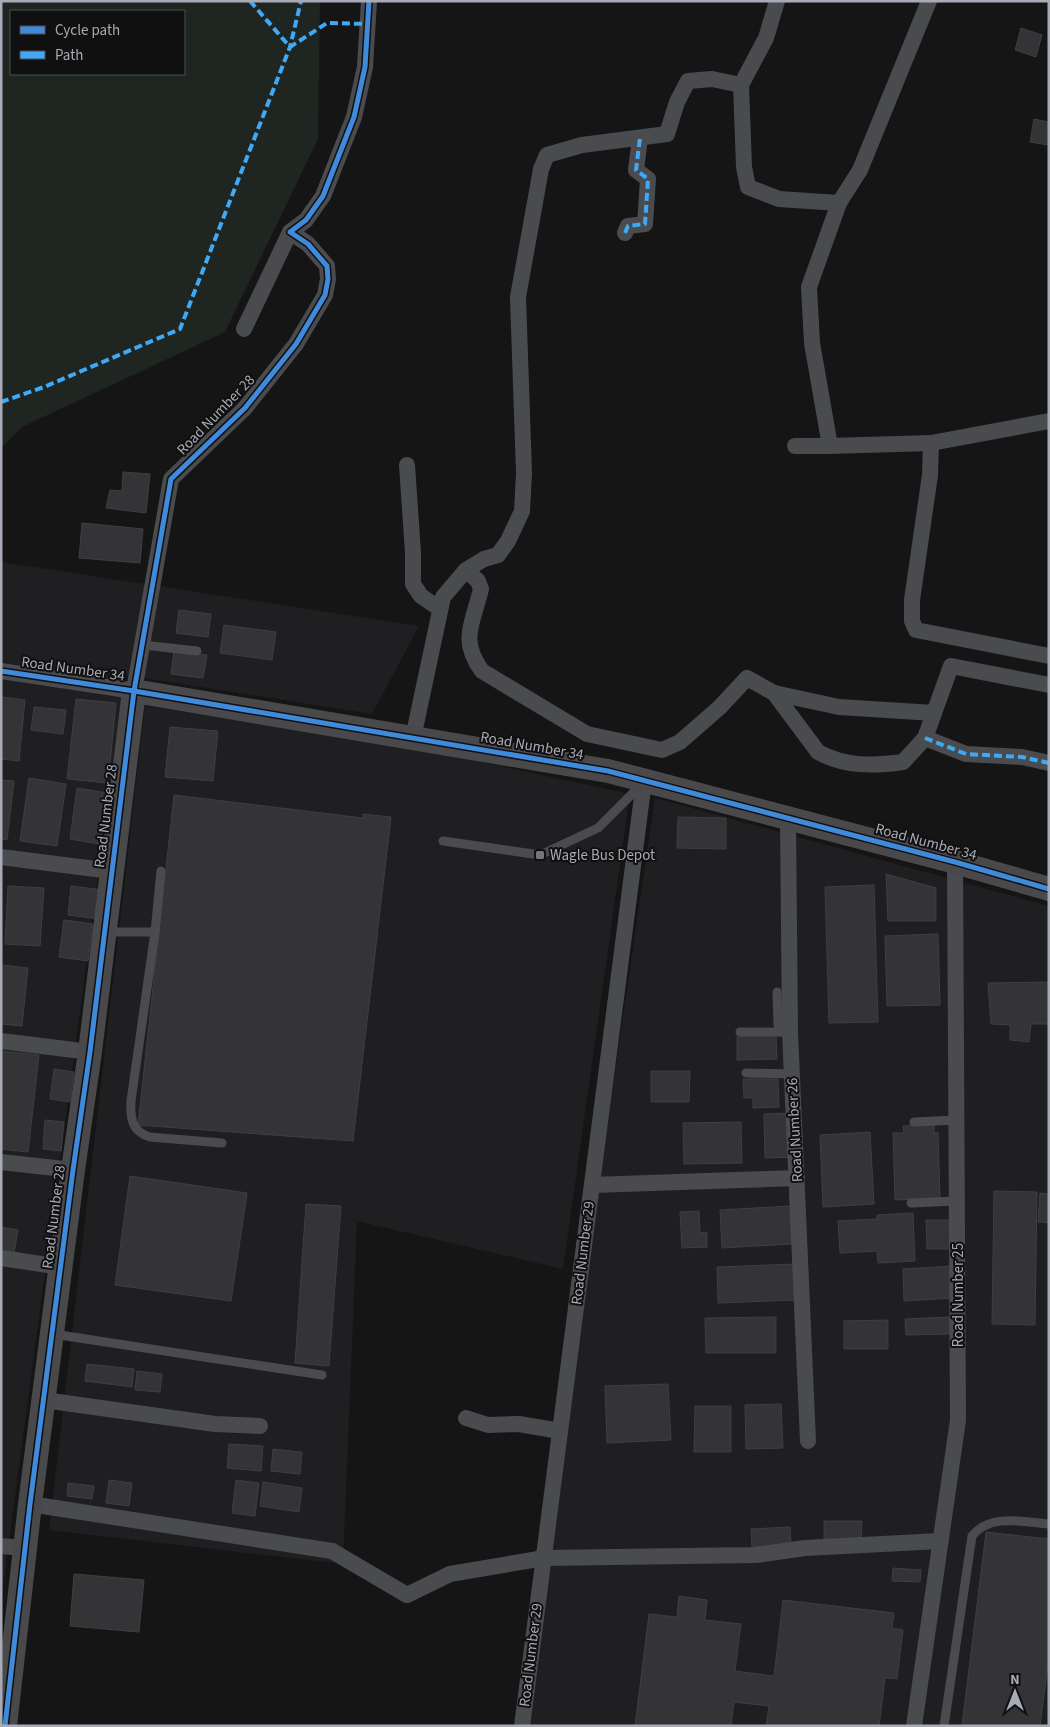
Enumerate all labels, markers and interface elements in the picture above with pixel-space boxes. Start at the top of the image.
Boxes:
legend [10,10,185,75]
text: Cycle path [55,20,120,41]
text: Path [55,45,83,66]
street label: Road Number 28 [172,370,260,460]
street label: Road Number 34 [20,651,127,687]
street label: Road Number 34 [479,727,586,765]
street label: Road Number 28 [89,763,123,869]
street label: Road Number 34 [873,818,980,866]
place label: Wagle Bus Depot [550,845,655,866]
marker: Wagle Bus Depot [534,849,546,861]
street label: Road Number 26 [782,1077,808,1183]
street label: Road Number 28 [37,1164,71,1270]
street label: Road Number 29 [566,1200,600,1306]
street label: Road Number 25 [948,1243,969,1347]
street label: Road Number 29 [514,1602,548,1708]
north arrow [990,1667,1040,1717]
text: N [1010,1670,1020,1690]

